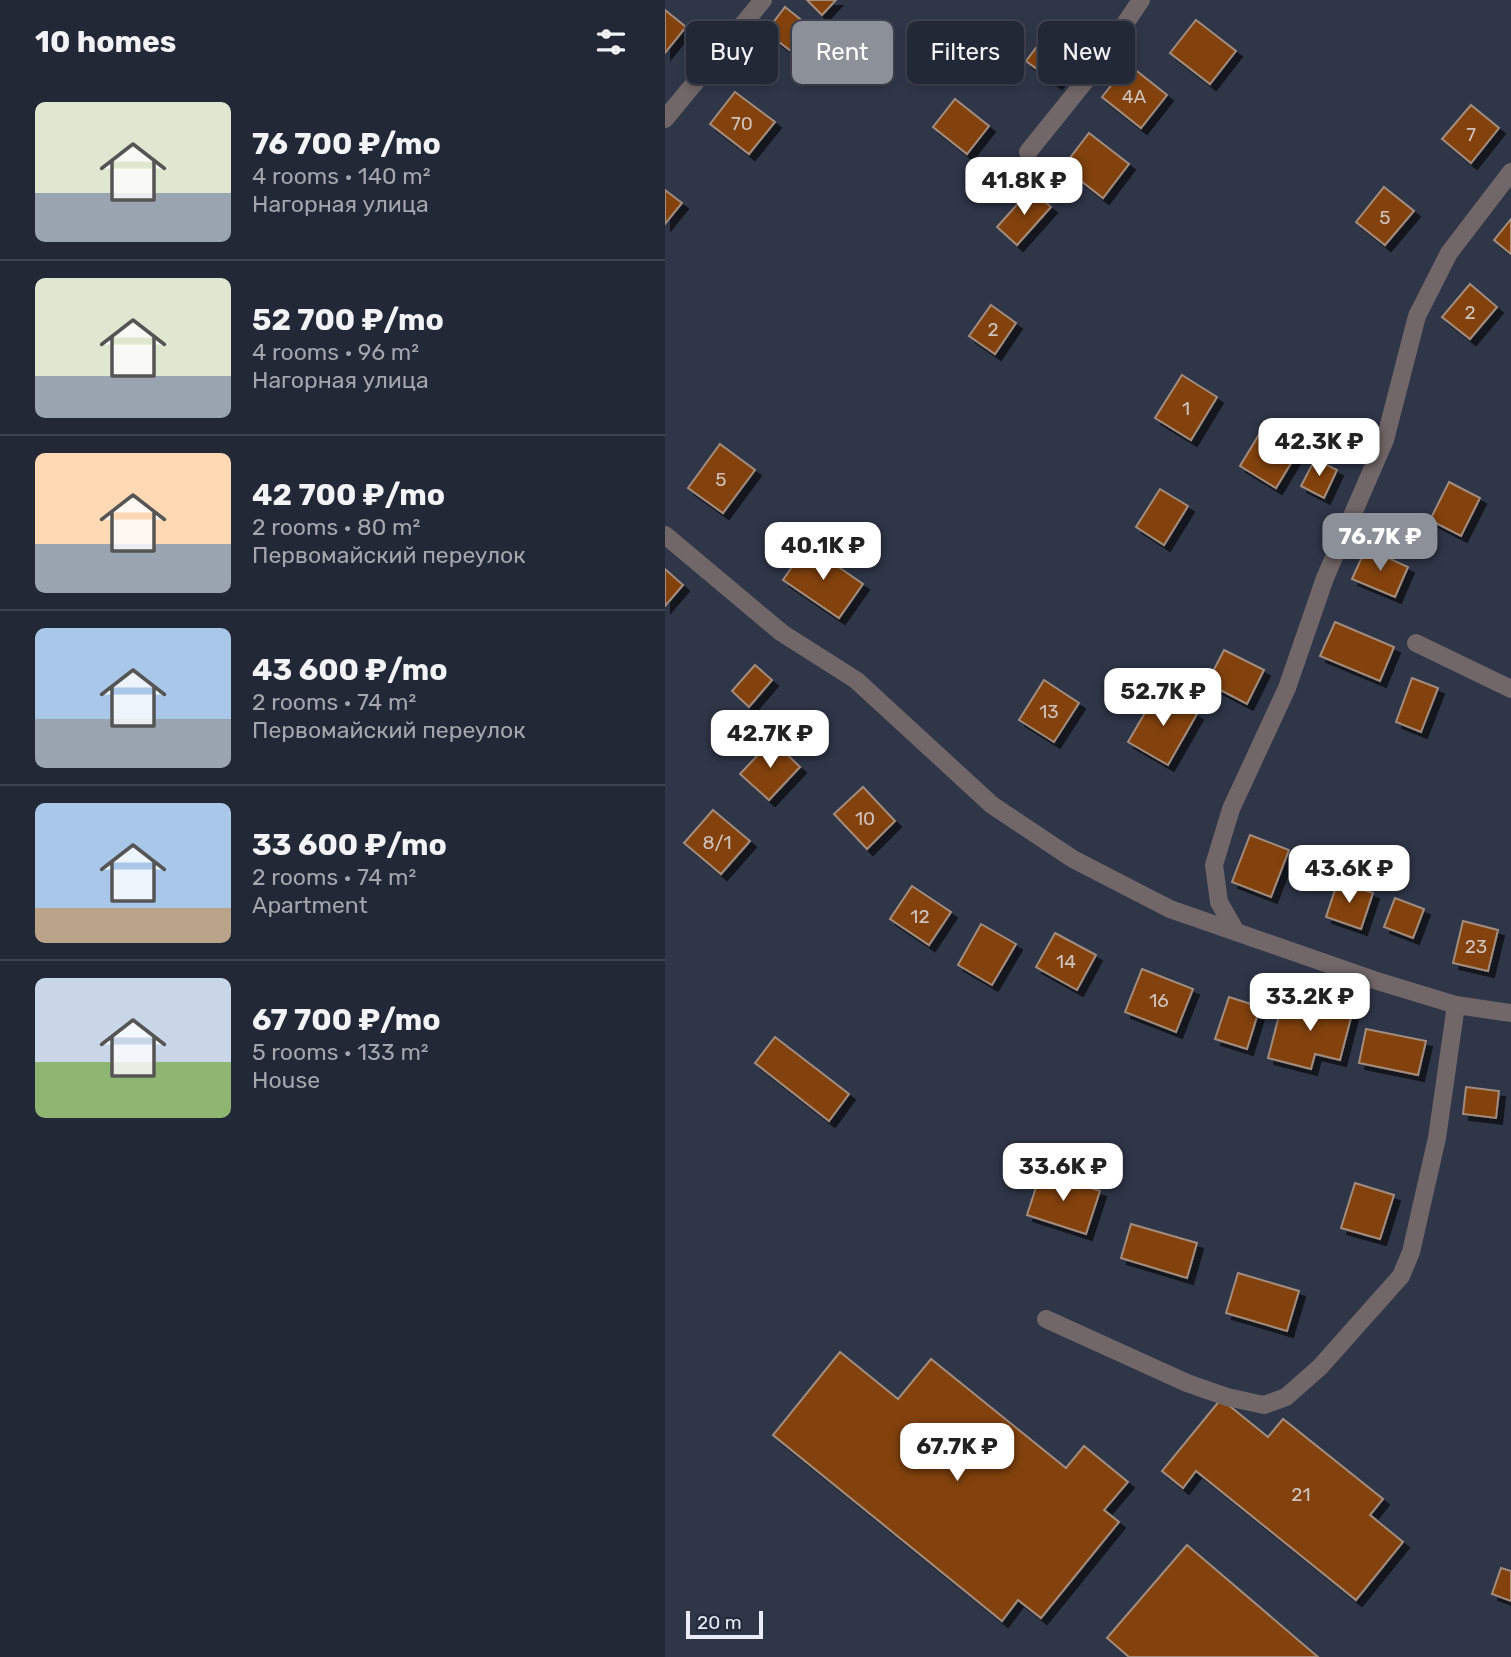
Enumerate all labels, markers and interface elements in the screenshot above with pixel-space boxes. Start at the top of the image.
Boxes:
chip: Buy [686,21,778,84]
chip: Rent [792,21,893,84]
chip: Filters [907,21,1024,84]
chip: New [1038,21,1135,84]
icon: filters [592,23,630,61]
text: 10 homes [35,24,176,60]
house number: 4А [1122,85,1147,108]
house number: 70 [731,112,753,135]
house number: 7 [1466,123,1476,146]
text: 76 700 ₽/mo [252,126,441,162]
icon: home [91,130,175,214]
pin: 41.8K ₽ [959,158,1089,217]
text: 4 rooms · 140 m² [252,162,431,190]
text: 41.8K ₽ [981,166,1067,194]
text: Нагорная улица [252,190,429,218]
house number: 5 [1379,206,1391,229]
house number: 2 [1464,301,1476,324]
text: 52 700 ₽/mo [252,302,444,338]
icon: home [91,306,175,390]
house number: 2 [987,318,999,341]
text: 4 rooms · 96 m² [252,338,419,366]
text: Нагорная улица [252,366,429,394]
house number: 1 [1182,397,1190,420]
pin: 42.3K ₽ [1254,419,1384,478]
text: 42.3K ₽ [1275,427,1363,455]
house number: 5 [715,468,727,491]
text: 42 700 ₽/mo [252,477,445,513]
icon: home [91,481,175,565]
text: 2 rooms · 80 m² [252,513,420,541]
pin: 76.7K ₽ [1315,514,1445,573]
pin: 40.1K ₽ [758,522,888,582]
text: 76.7K ₽ [1338,522,1422,550]
text: 40.1K ₽ [781,531,865,559]
text: Первомайский переулок [252,541,526,569]
text: 43 600 ₽/mo [252,652,448,688]
icon: home [91,656,175,740]
pin: 52.7K ₽ [1098,668,1228,728]
text: 52.7K ₽ [1120,677,1206,705]
text: 2 rooms · 74 m² [252,688,416,716]
house number: 13 [1039,700,1059,723]
pin: 42.7K ₽ [705,710,835,770]
text: Первомайский переулок [252,716,526,744]
text: 42.7K ₽ [727,719,813,747]
house number: 10 [855,807,875,830]
text: 33 600 ₽/mo [252,827,447,863]
icon: home [91,831,175,915]
house number: 8/1 [702,831,732,854]
pin: 43.6K ₽ [1284,846,1414,905]
text: 43.6K ₽ [1305,854,1393,882]
text: 2 rooms · 74 m² [252,863,416,891]
text: Apartment [252,891,368,919]
house number: 12 [910,905,930,928]
house number: 23 [1465,935,1487,958]
house number: 14 [1056,950,1076,973]
pin: 33.2K ₽ [1245,974,1375,1033]
text: 33.2K ₽ [1266,982,1354,1010]
house number: 16 [1149,989,1169,1012]
text: 67 700 ₽/mo [252,1002,441,1038]
icon: home [91,1006,175,1090]
text: 5 rooms · 133 m² [252,1038,429,1066]
text: House [252,1066,320,1094]
pin: 33.6K ₽ [998,1144,1128,1203]
text: 33.6K ₽ [1019,1152,1107,1180]
pin: 67.7K ₽ [892,1424,1022,1483]
text: 67.7K ₽ [916,1432,998,1460]
house number: 21 [1291,1483,1311,1506]
scale bar [686,1608,763,1640]
text: 20 m [697,1611,742,1634]

